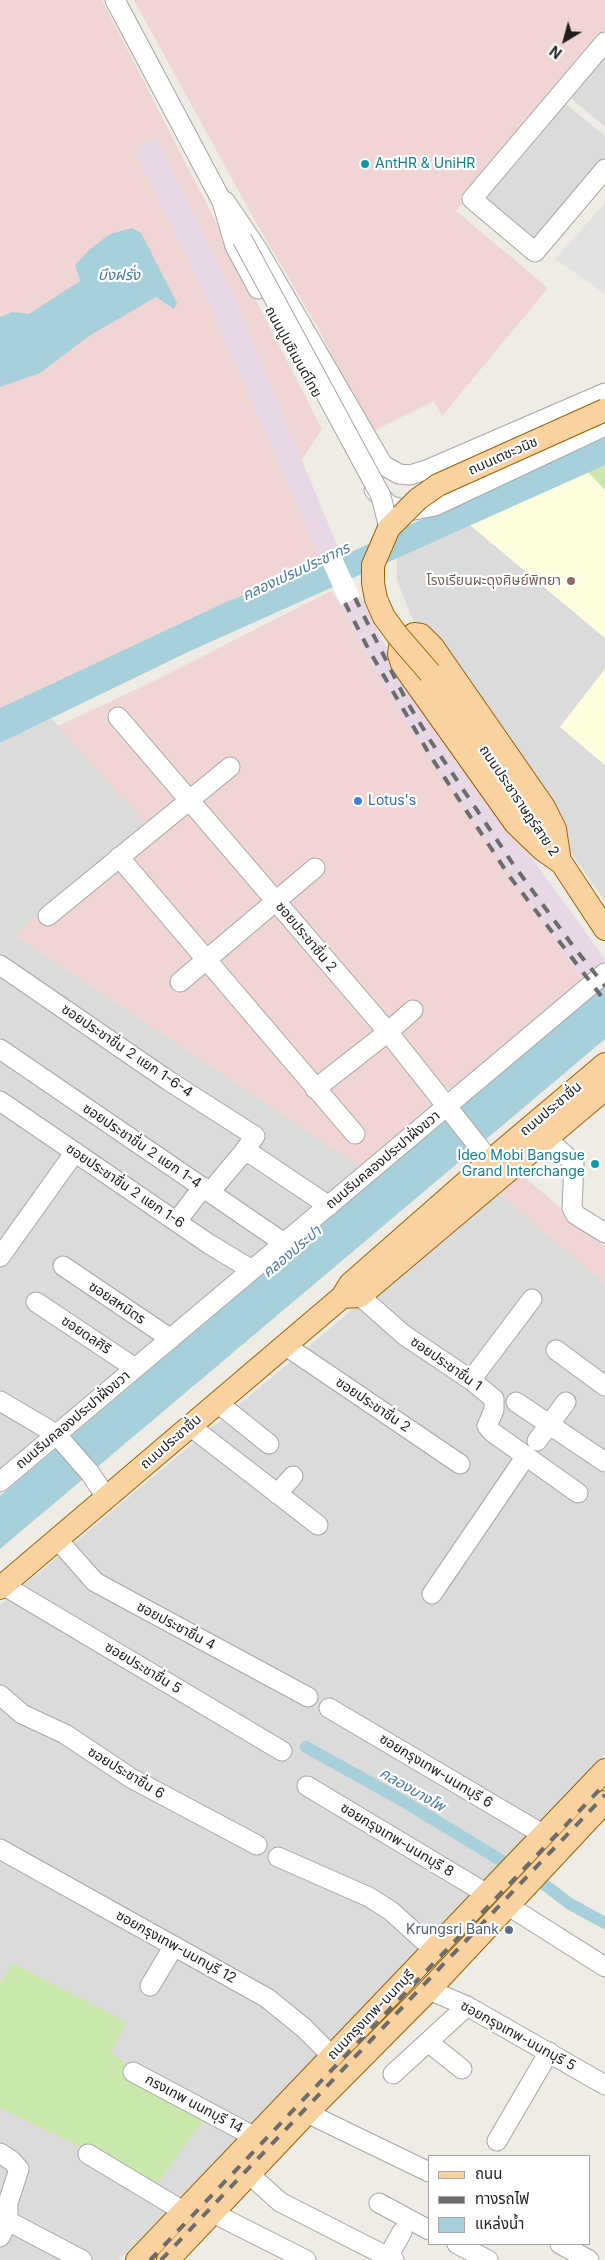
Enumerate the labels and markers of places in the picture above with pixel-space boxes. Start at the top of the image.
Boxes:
place label: AntHR & UniHR [375,156,475,172]
marker: AntHR & UniHR [359,158,371,170]
place label: โรงเรียนผะดุงศิษย์พิทยา [426,573,561,589]
marker: โรงเรียนผะดุงศิษย์พิทยา [565,575,577,587]
place label: Lotus's [368,793,416,809]
marker: Lotus's [352,795,364,807]
place label: Ideo Mobi Bangsue Grand Interchange [458,1148,585,1180]
marker: Ideo Mobi Bangsue Grand Interchange [589,1158,601,1170]
place label: Krungsri Bank [406,1922,499,1938]
marker: Krungsri Bank [503,1924,515,1936]

